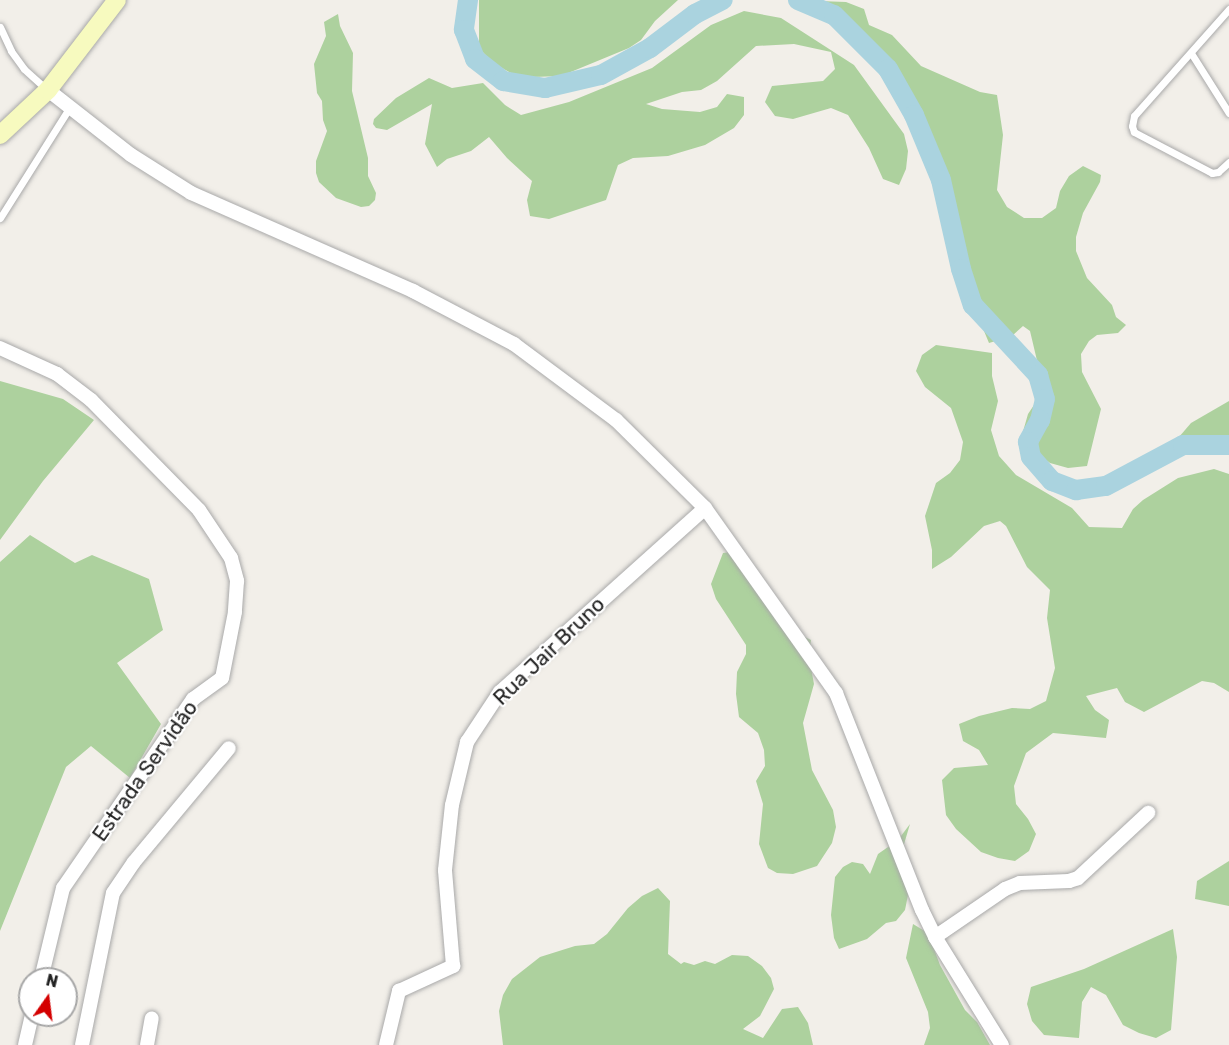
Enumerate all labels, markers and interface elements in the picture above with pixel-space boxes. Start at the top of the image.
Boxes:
street label: Rua Jair Bruno [488,591,610,711]
street label: Estrada Servidão [87,696,203,846]
north arrow [18,967,78,1027]
text: N [44,970,60,992]

